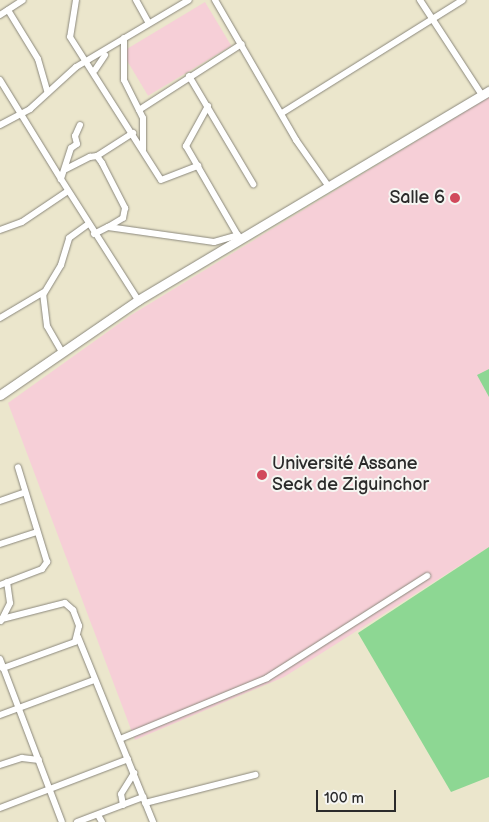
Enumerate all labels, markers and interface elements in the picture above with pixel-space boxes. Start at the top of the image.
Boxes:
place label: Salle 6 [389,187,445,209]
marker: Salle 6 [449,192,461,204]
place label: Université Assane Seck de Ziguinchor [272,454,429,496]
marker: Université Assane Seck de Ziguinchor [256,469,268,481]
scale bar [319,780,399,812]
text: 100 m [324,789,364,808]

